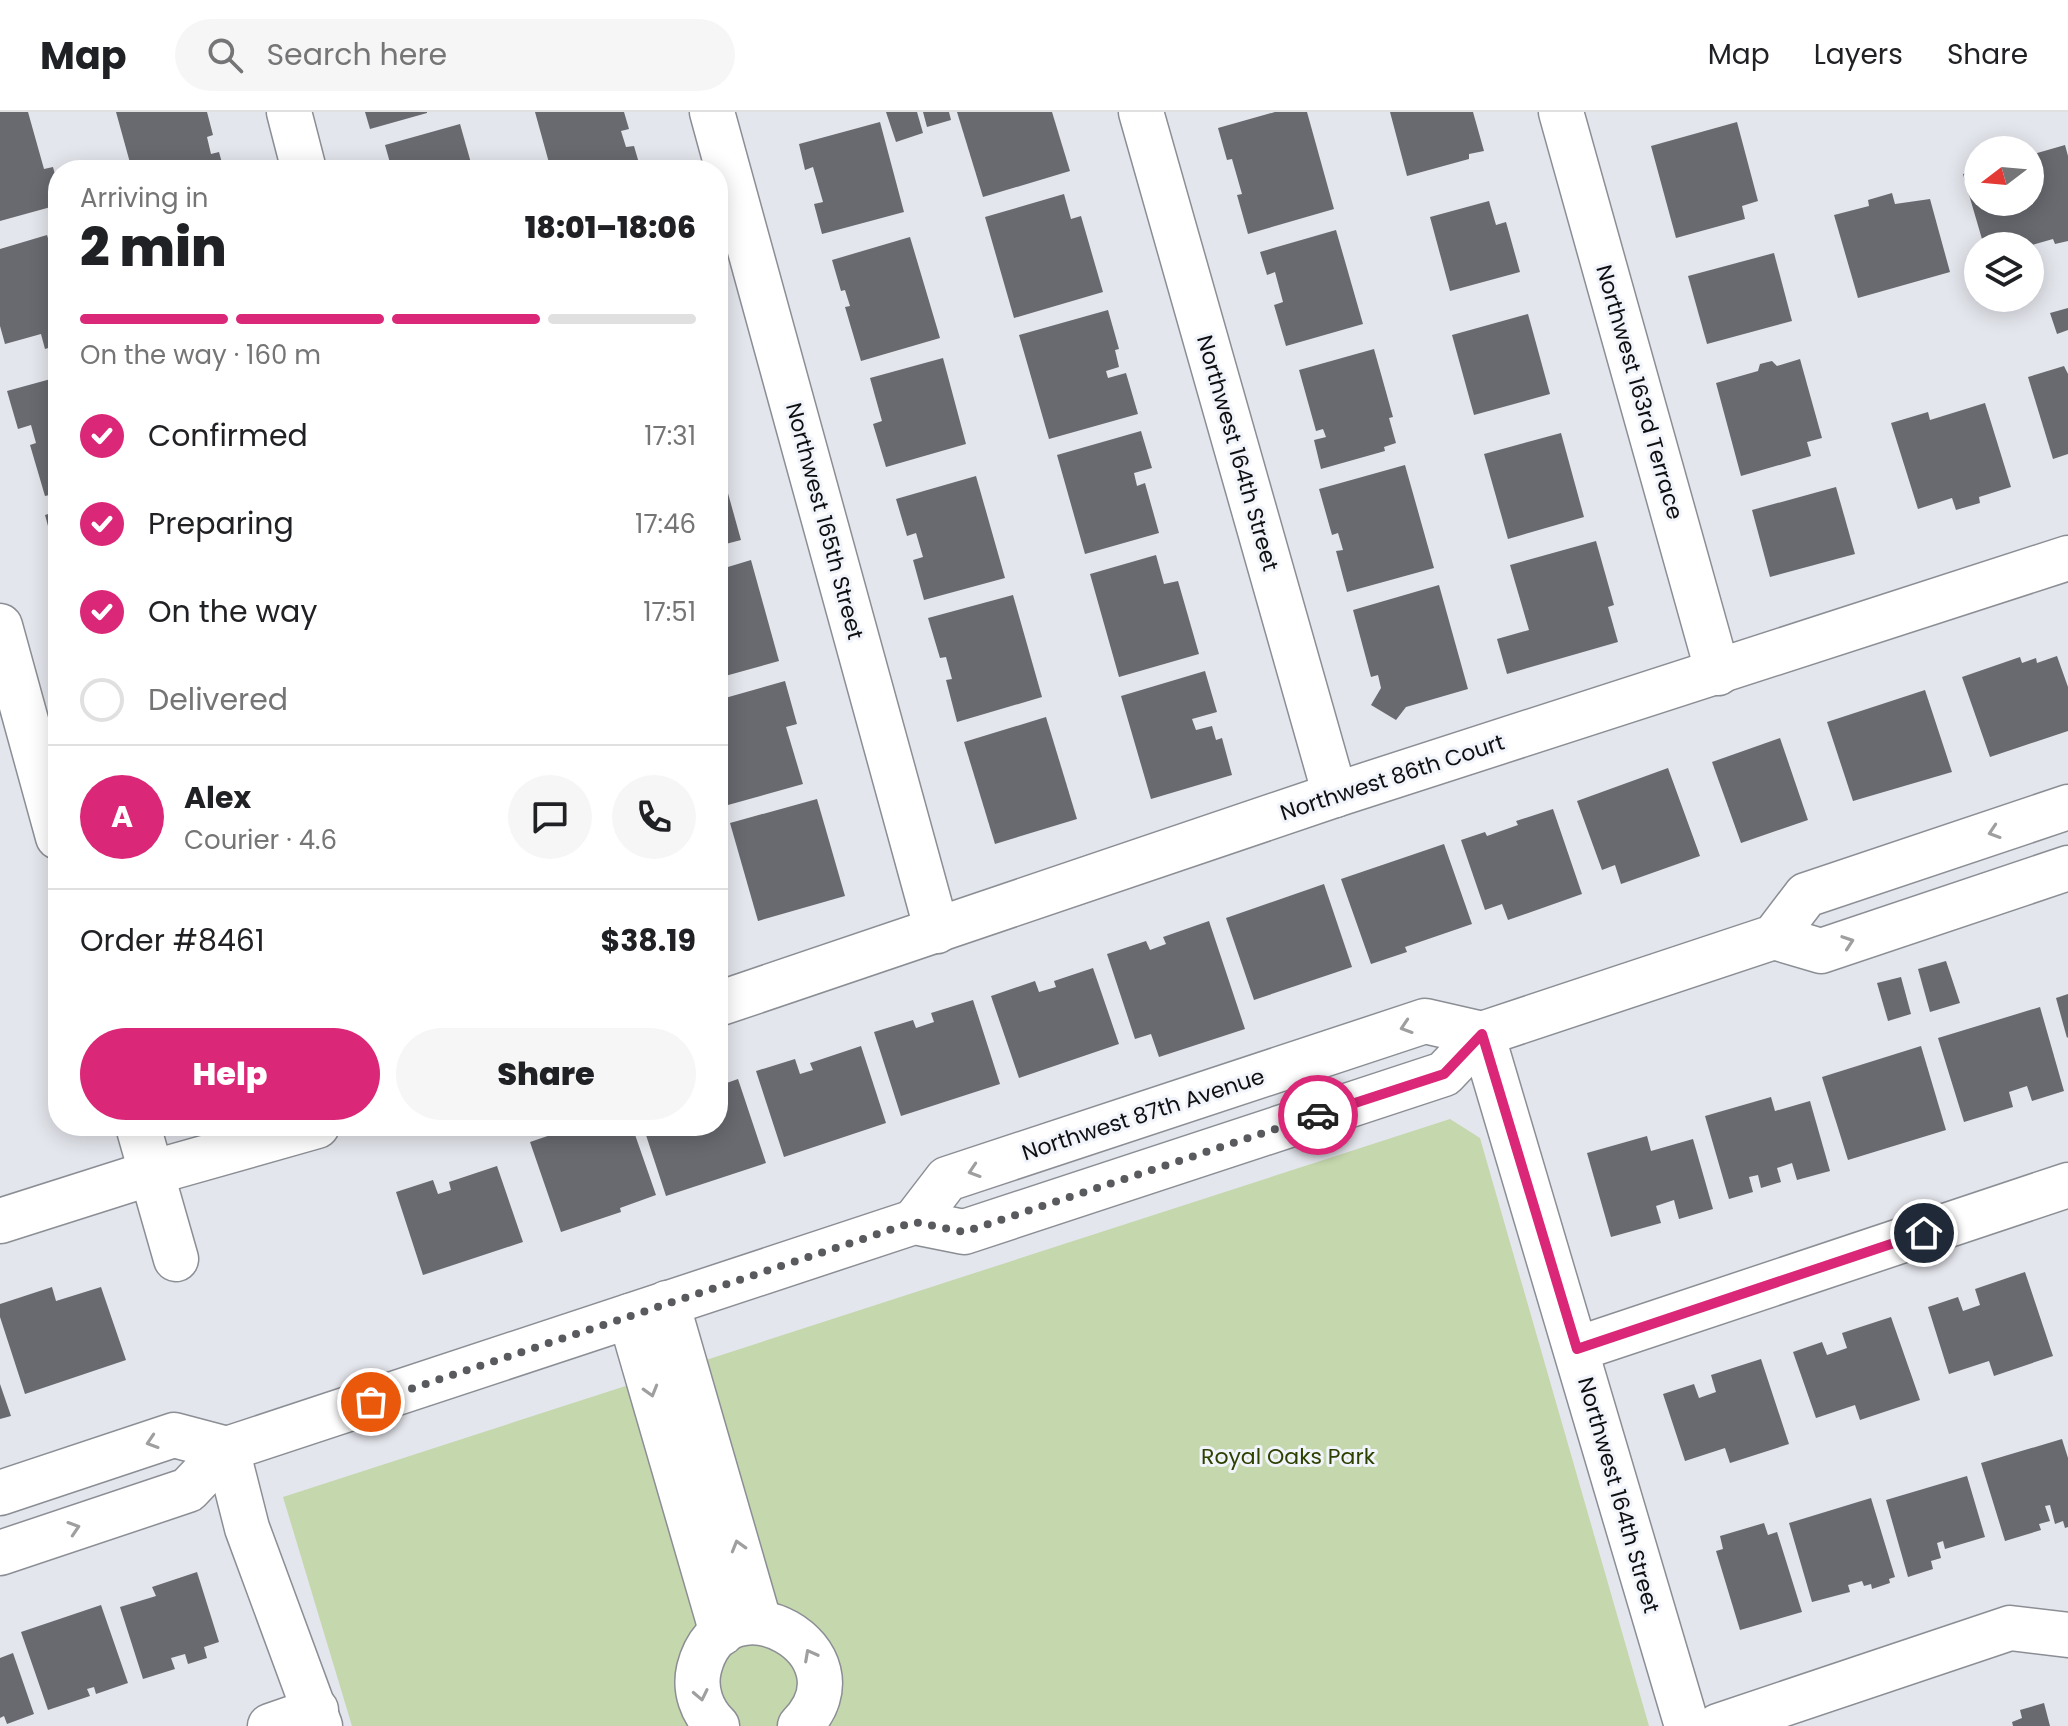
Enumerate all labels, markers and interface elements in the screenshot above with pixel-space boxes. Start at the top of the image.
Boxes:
search box [175,19,735,91]
text: Map [40,29,127,82]
icon: search [203,33,247,77]
text: Search here [267,33,447,76]
text: Map [1708,35,1770,74]
text: Layers [1814,35,1903,74]
text: Share [1947,35,2028,74]
north arrow [1964,136,2044,216]
map controls [1964,136,2044,312]
text: Arriving in [80,180,209,216]
text: 18:01–18:06 [525,206,696,249]
text: 2 min [80,211,227,284]
button: layers [1964,232,2044,312]
street label: Northwest 163rd Terrace [1588,261,1691,523]
street label: Northwest 164th Street [1189,332,1286,575]
text: On the way · 160 m [80,337,321,373]
street label: Northwest 165th Street [778,399,871,643]
icon: check [80,414,124,458]
text: Confirmed [148,414,308,457]
text: 17:31 [644,418,696,454]
icon: check [80,502,124,546]
text: Preparing [148,502,294,545]
text: 17:46 [635,506,696,542]
icon: check [80,590,124,634]
text: On the way [148,590,317,633]
text: 17:51 [643,594,696,630]
text: Delivered [148,678,288,721]
street label: Northwest 86th Court [1276,727,1508,828]
button: chat [508,775,592,859]
button: phone [612,775,696,859]
text: Alex [184,776,251,819]
text: A [111,795,133,838]
text: Courier · 4.6 [184,822,337,858]
one-way arrow [1988,823,2001,839]
text: Order #8461 [80,919,265,962]
text: $38.19 [600,919,696,962]
one-way arrow [1841,935,1854,951]
one-way arrow [1400,1018,1414,1034]
button: Help [80,1028,380,1120]
button: Share [396,1028,696,1120]
street label: Northwest 87th Avenue [1018,1061,1268,1168]
courier [1278,1075,1358,1155]
icon: car [1296,1093,1340,1137]
one-way arrow [967,1161,981,1177]
pin [1890,1199,1958,1267]
icon: home [1902,1211,1946,1255]
pin [337,1368,405,1436]
street label: Northwest 164th Street [1570,1374,1667,1617]
icon: bag [349,1380,393,1424]
one-way arrow [642,1383,658,1397]
one-way arrow [146,1433,159,1449]
park label: Royal Oaks Park [1201,1441,1376,1472]
one-way arrow [66,1522,80,1538]
one-way arrow [731,1540,747,1554]
one-way arrow [804,1649,819,1663]
one-way arrow [692,1688,709,1702]

